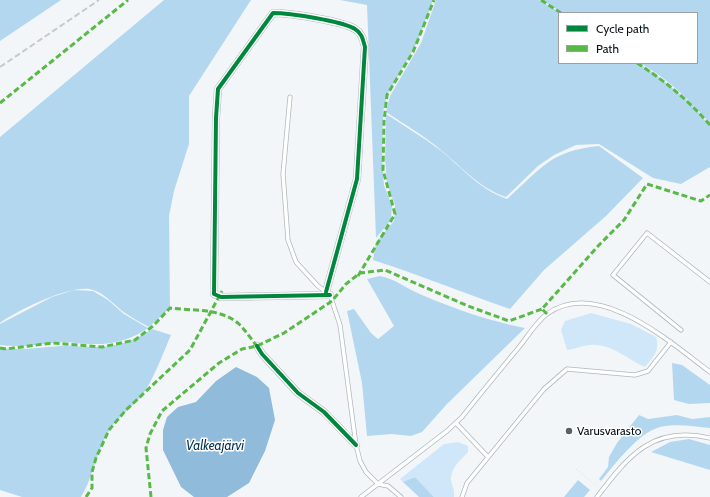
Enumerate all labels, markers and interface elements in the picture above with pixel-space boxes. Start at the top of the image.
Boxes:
legend [558,12,698,64]
text: Cycle path [596,21,649,36]
text: Path [596,41,619,56]
place label: Varusvarasto [577,424,641,438]
marker: Varusvarasto [564,426,574,436]
water label: Valkeajärvi [186,438,244,454]

